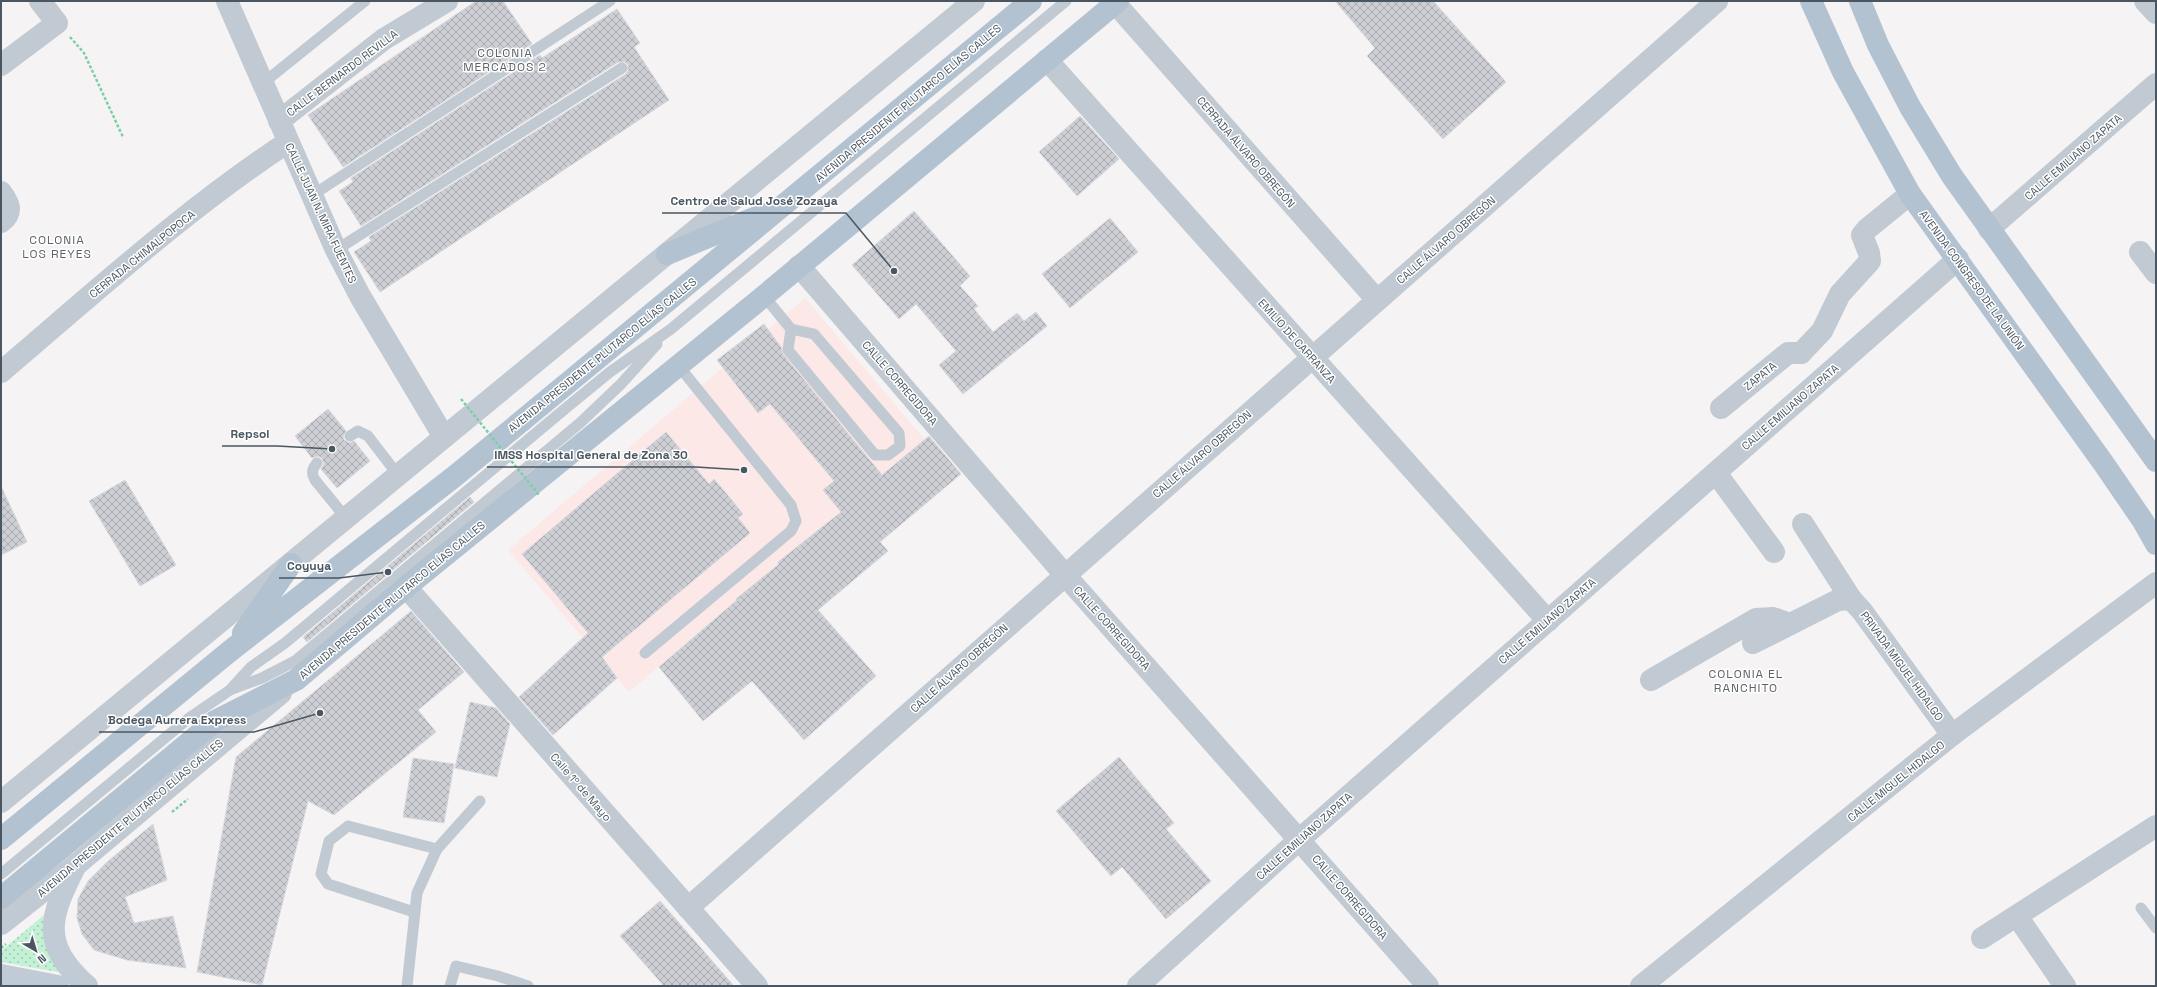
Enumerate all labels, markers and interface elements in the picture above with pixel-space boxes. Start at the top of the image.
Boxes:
street label: AVENIDA PRESIDENTE PLUTARCO ELÍAS CALLES [812,21,1004,185]
street label: CALLE BERNARDO REVILLA [284,27,400,119]
district label: COLONIA MERCADOS 2 [463,45,547,75]
street label: CERRADA ÁLVARO OBREGÓN [1194,93,1299,210]
street label: CALLE EMILIANO ZAPATA [2021,111,2125,203]
street label: CALLE JUAN N. MIRA FUENTES [282,141,360,286]
callout: Centro de Salud José Zozaya [662,189,846,213]
street label: CALLE ÁLVARO OBREGÓN [1393,192,1498,287]
text: Centro de Salud José Zozaya [670,193,838,209]
street label: CERRADA CHIMALPOPOCA [86,207,198,301]
street label: AVENIDA CONGRESO DE LA UNIÓN [1917,207,2028,353]
district label: COLONIA LOS REYES [22,232,92,262]
street label: AVENIDA PRESIDENTE PLUTARCO ELÍAS CALLES [505,274,699,435]
street label: EMILIO DE CARRANZA [1255,296,1339,386]
street label: CALLE CORREGIDORA [859,338,941,428]
street label: ZAPATA [1741,359,1779,393]
street label: CALLE EMILIANO ZAPATA [1738,361,1842,453]
street label: CALLE ÁLVARO OBREGÓN [1149,406,1254,501]
callout: Repsol [222,422,277,446]
text: Repsol [231,426,270,442]
callout: IMSS Hospital General de Zona 30 [487,443,696,467]
text: IMSS Hospital General de Zona 30 [494,447,688,463]
street label: AVENIDA PRESIDENTE PLUTARCO ELÍAS CALLES [296,518,488,682]
callout: Coyuya [279,554,339,578]
text: Coyuya [287,558,331,574]
street label: CALLE EMILIANO ZAPATA [1495,575,1599,667]
street label: CALLE CORREGIDORA [1071,583,1153,673]
street label: PRIVADA MIGUEL HIDALGO [1857,608,1947,724]
street label: CALLE ÁLVARO OBREGÓN [907,620,1011,716]
district label: COLONIA EL RANCHITO [1709,666,1783,696]
callout: Bodega Aurrera Express [99,708,254,732]
text: Bodega Aurrera Express [108,712,246,728]
street label: AVENIDA PRESIDENTE PLUTARCO ELÍAS CALLES [34,736,226,900]
street label: CALLE MIGUEL HIDALGO [1845,738,1947,824]
street label: Calle 1º de Mayo [548,750,615,824]
street label: CALLE EMILIANO ZAPATA [1253,789,1355,883]
street label: CALLE CORREGIDORA [1309,852,1391,942]
north arrow [16,931,56,971]
text: N [35,951,49,967]

